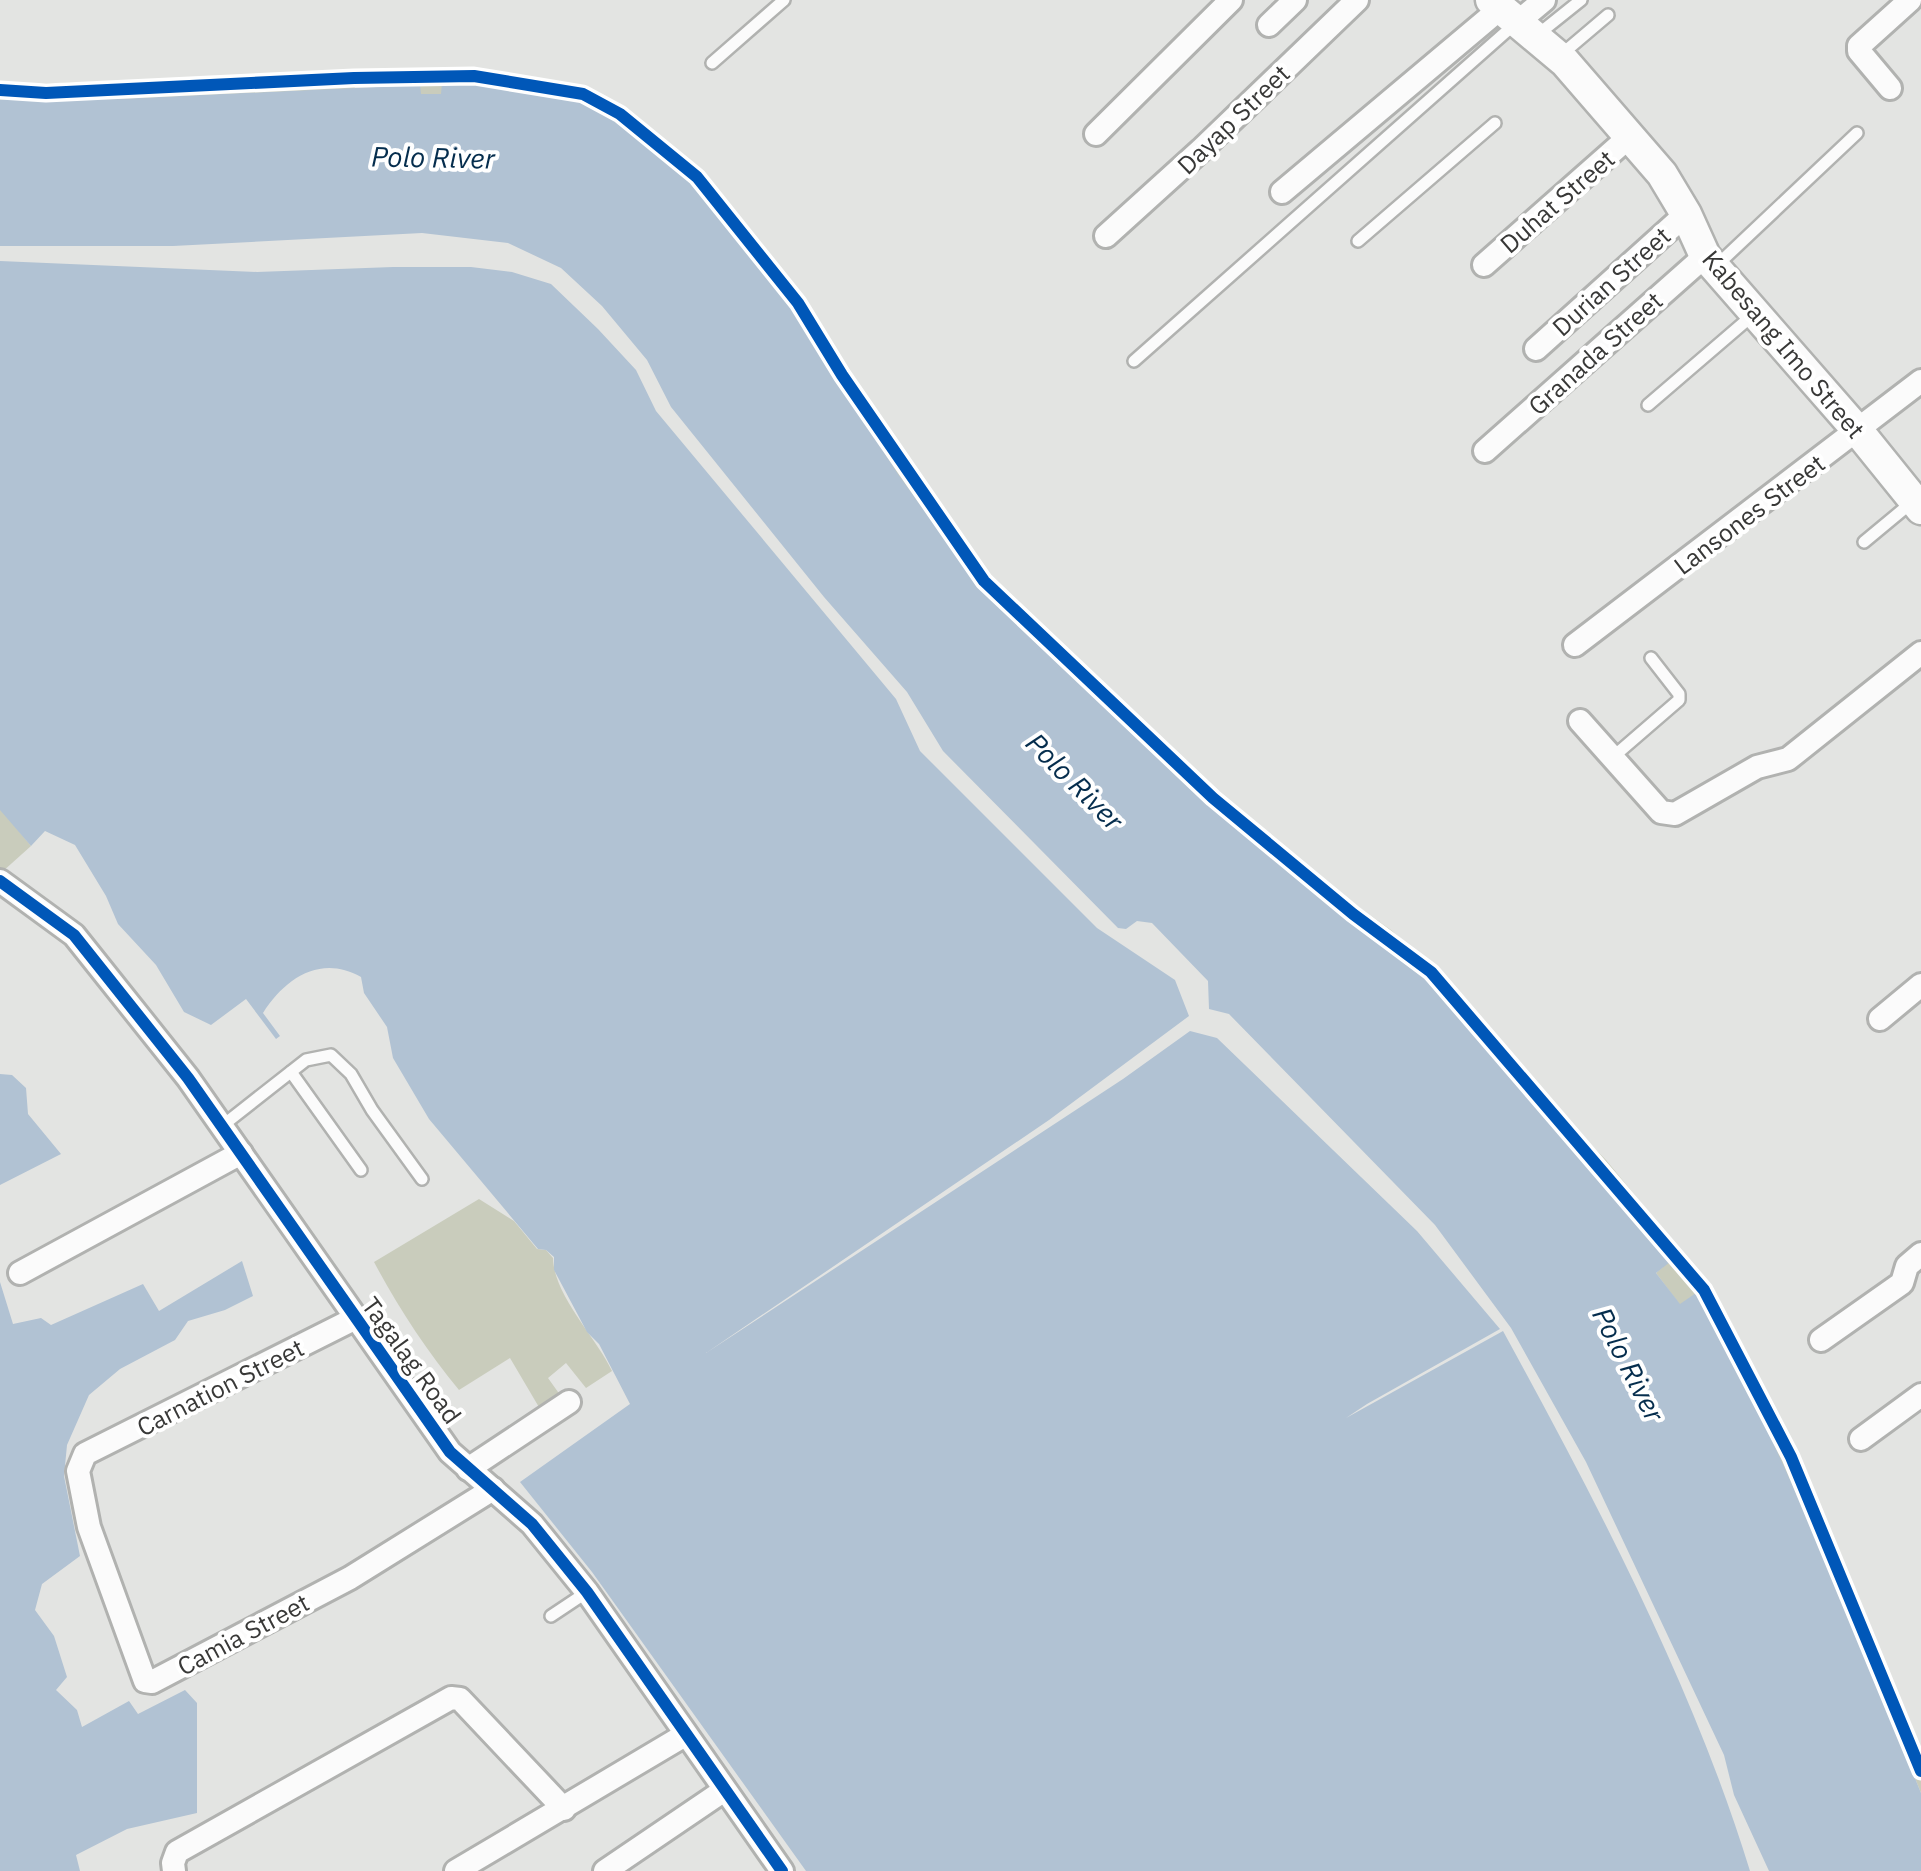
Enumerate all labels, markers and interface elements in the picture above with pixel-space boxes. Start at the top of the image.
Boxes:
street label: Dayap Street [1170,57,1296,181]
water label: Polo River [371,137,496,177]
street label: Duhat Street [1493,142,1621,260]
street label: Durian Street [1545,219,1677,343]
street label: Kabesang Imo Street [1695,243,1873,445]
street label: Granada Street [1521,284,1669,422]
street label: Lansones Street [1667,446,1831,582]
water label: Polo River [1018,724,1132,838]
street label: Tagalag Road [355,1290,469,1430]
water label: Polo River [1584,1301,1674,1428]
street label: Carnation Street [131,1331,309,1443]
street label: Camia Street [171,1585,315,1683]

